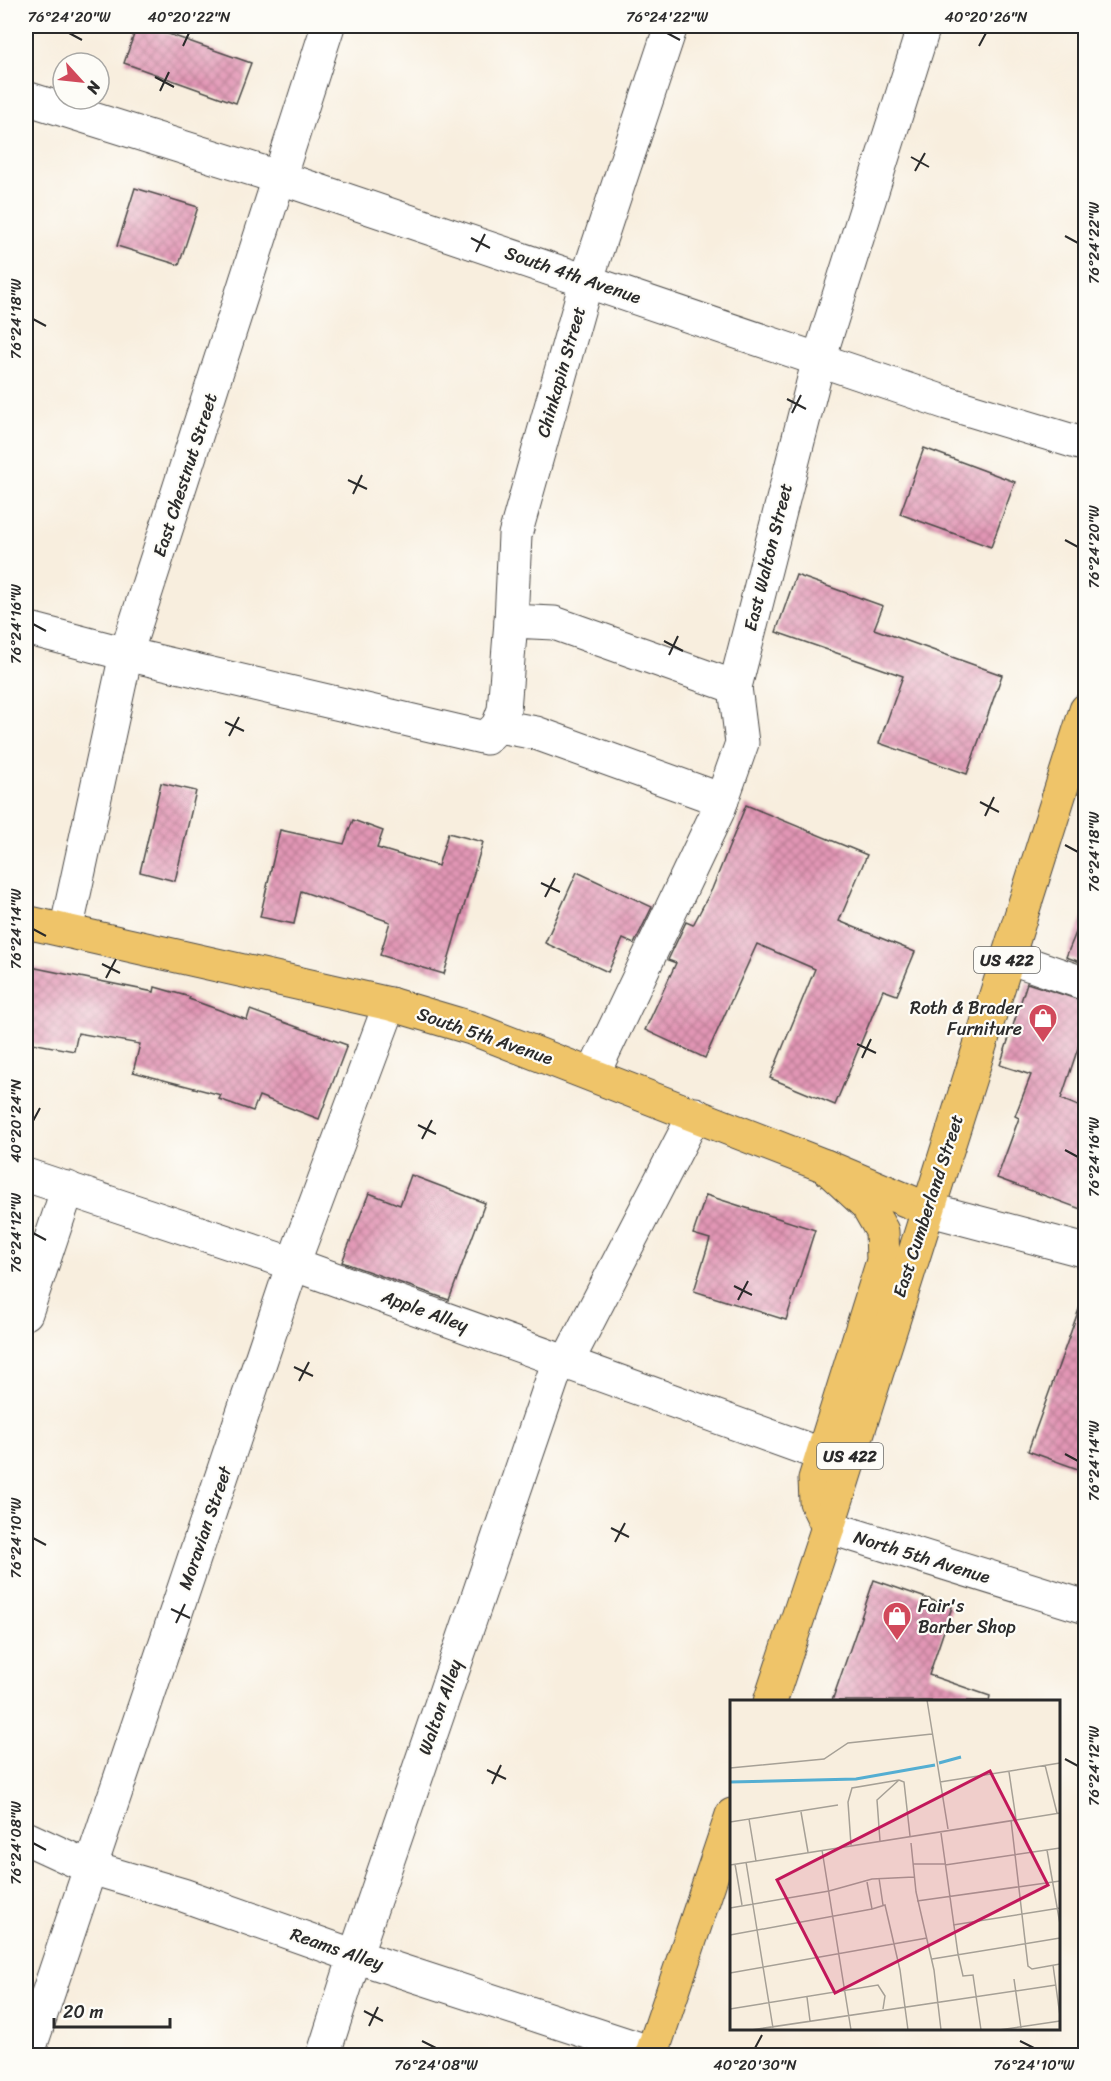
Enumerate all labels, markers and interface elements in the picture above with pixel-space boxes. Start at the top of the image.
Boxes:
text: 76°24'20"W [27,4,111,30]
text: 40°20'22"N [148,4,231,30]
text: 76°24'22"W [626,4,709,30]
text: 40°20'26"N [945,4,1028,30]
north arrow [51,51,111,111]
text: N [78,75,110,100]
text: 76°24'22"W [1081,201,1107,284]
street label: South 4th Avenue [501,237,646,313]
text: 76°24'18"W [3,278,29,359]
street label: Chinkapin Street [527,303,595,441]
street label: East Chestnut Street [143,389,227,561]
street label: East Walton Street [734,480,802,634]
text: 76°24'20"W [1081,505,1107,589]
text: 76°24'16"W [3,584,29,664]
text: 76°24'18"W [1081,811,1107,892]
text: 76°24'14"W [3,888,29,969]
road number: US 422 [974,947,1040,973]
place label: Roth & Brader Furniture [910,992,1024,1045]
street label: South 5th Avenue [413,998,558,1074]
shop icon: Roth & Brader Furniture [1027,1002,1059,1044]
text: 40°20'24"N [3,1079,29,1163]
street label: East Cumberland Street [883,1110,973,1302]
text: 76°24'16"W [1081,1117,1107,1197]
text: 76°24'12"W [3,1193,29,1273]
street label: Apple Alley [376,1280,474,1342]
text: 76°24'14"W [1081,1420,1107,1501]
road number: US 422 [817,1443,883,1469]
street label: Moravian Street [169,1461,241,1594]
text: 76°24'10"W [3,1497,29,1578]
street label: North 5th Avenue [850,1521,995,1593]
place label: Fair's Barber Shop [918,1590,1016,1643]
shop icon: Fair's Barber Shop [881,1600,913,1642]
street label: Walton Alley [409,1654,472,1759]
inset map [730,1700,1060,2030]
text: 76°24'12"W [1081,1726,1107,1806]
text: 76°24'08"W [3,1801,29,1885]
street label: Reams Alley [286,1918,389,1980]
scale bar [54,1991,170,2029]
text: 20 m [63,1996,103,2028]
text: 76°24'08"W [394,2052,478,2078]
text: 40°20'30"N [713,2052,797,2078]
text: 76°24'10"W [994,2052,1075,2078]

